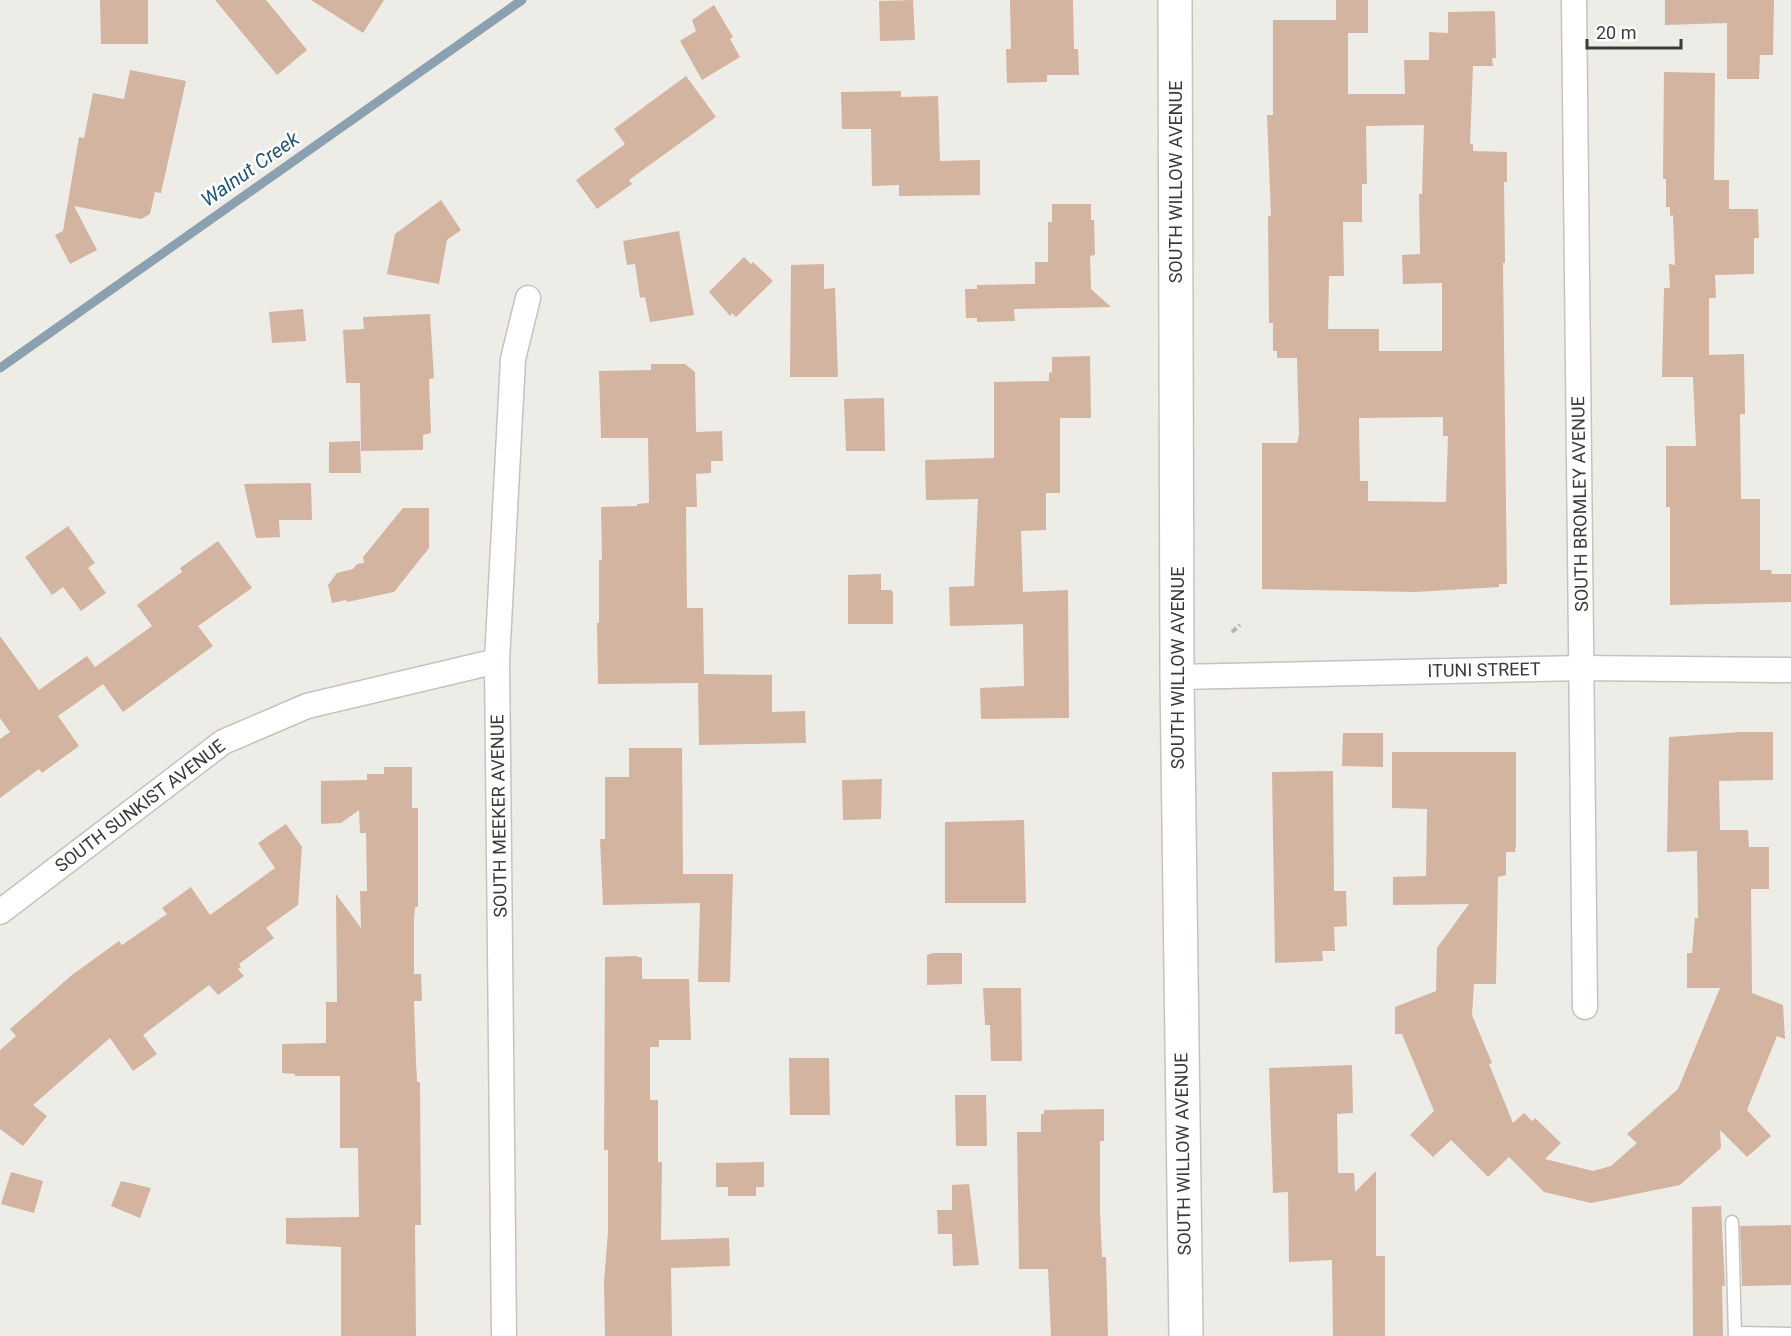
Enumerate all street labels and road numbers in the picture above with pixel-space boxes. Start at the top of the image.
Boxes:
street label: SOUTH WILLOW AVENUE [1165,81,1186,283]
street label: SOUTH BROMLEY AVENUE [1567,396,1592,612]
street label: SOUTH WILLOW AVENUE [1167,567,1188,769]
street label: ITUNI STREET [1427,658,1541,681]
street label: SOUTH MEEKER AVENUE [486,714,511,918]
street label: SOUTH SUNKIST AVENUE [51,735,229,876]
street label: SOUTH WILLOW AVENUE [1170,1052,1195,1256]

